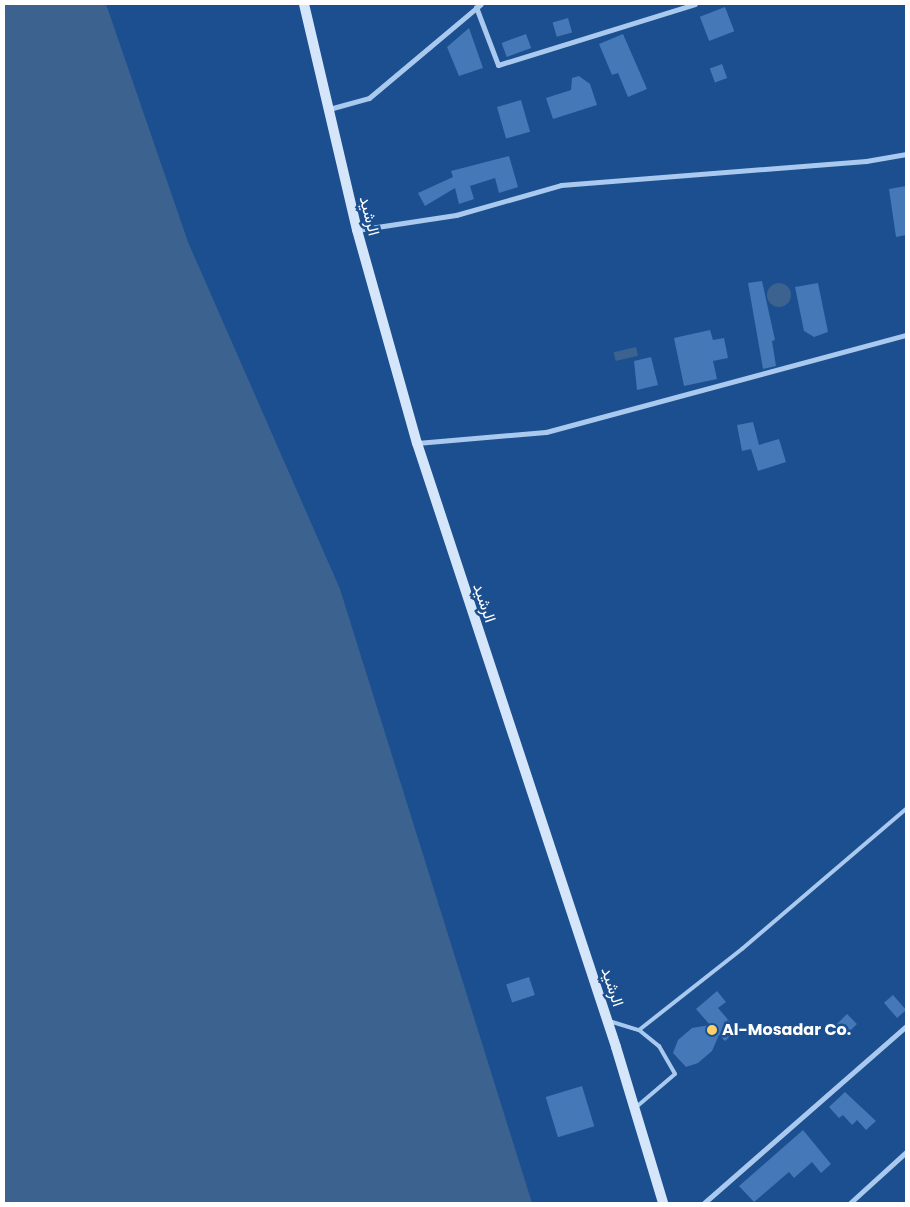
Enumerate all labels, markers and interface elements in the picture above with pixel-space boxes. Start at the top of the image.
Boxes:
street label: الرشيد [355,194,383,238]
street label: الرشيد [468,581,500,625]
street label: الرشيد [597,965,627,1009]
place label: Al-Mosadar Co. [722,1020,851,1040]
marker: Al-Mosadar Co. [706,1024,718,1036]

